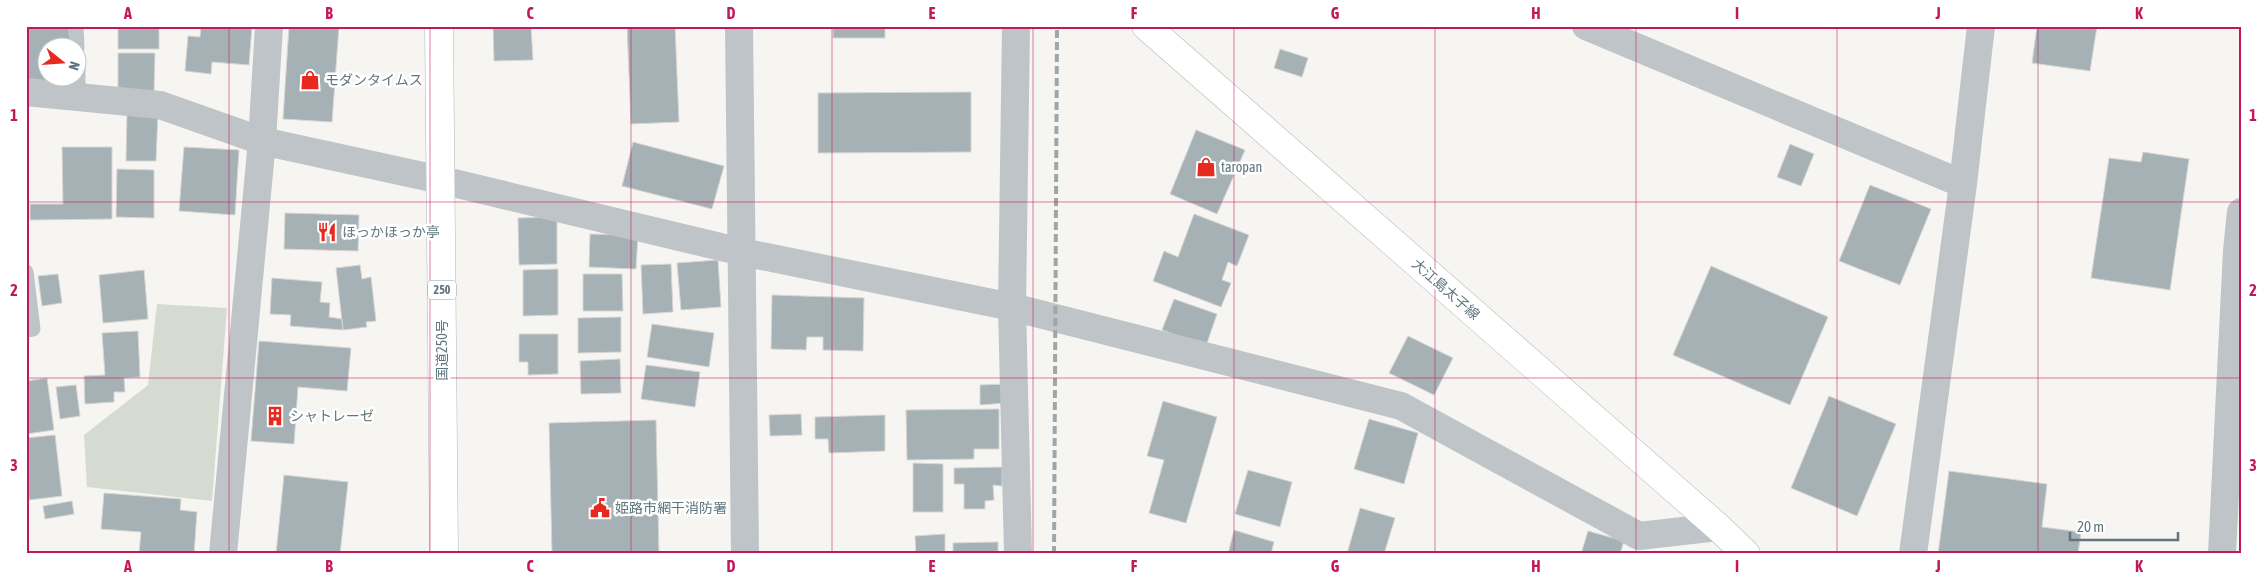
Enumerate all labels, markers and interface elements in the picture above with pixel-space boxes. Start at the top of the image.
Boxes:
text: A [123,4,132,22]
text: B [325,4,333,22]
text: C [526,4,534,22]
text: D [727,4,736,22]
text: E [929,4,936,22]
text: F [1131,4,1138,22]
text: G [1331,4,1340,22]
text: H [1531,4,1541,22]
text: I [1735,4,1739,22]
text: J [1934,4,1941,22]
text: K [2135,4,2143,22]
north arrow [38,38,88,88]
text: N [66,60,83,72]
shop icon: モダンタイムス [299,69,321,91]
place label: モダンタイムス [325,72,423,88]
text: 1 [10,106,18,124]
text: 1 [2249,106,2257,124]
shop icon: taropan [1195,156,1217,178]
place label: taropan [1221,159,1262,175]
restaurant icon: ほっかほっか亭 [316,221,338,243]
place label: ほっかほっか亭 [342,224,440,240]
street label: 大江島太子線 [1409,255,1483,323]
road number: 250 [428,280,456,300]
text: 2 [10,281,18,299]
text: 2 [2249,281,2257,299]
street label: 国道250号 [434,319,450,381]
building icon: シャトレーゼ [264,405,286,427]
place label: シャトレーゼ [290,408,374,424]
text: 3 [10,456,18,474]
text: 3 [2249,456,2257,474]
public building icon: 姫路市網干消防署 [589,497,611,519]
place label: 姫路市網干消防署 [615,500,727,516]
scale bar [2070,510,2177,542]
text: 20 m [2077,518,2104,535]
text: A [123,557,132,575]
text: B [325,557,333,575]
text: C [526,557,534,575]
text: D [727,557,736,575]
text: E [929,557,936,575]
text: F [1131,557,1138,575]
text: G [1331,557,1340,575]
text: H [1531,557,1541,575]
text: I [1735,557,1739,575]
text: J [1934,557,1941,575]
text: K [2135,557,2143,575]

